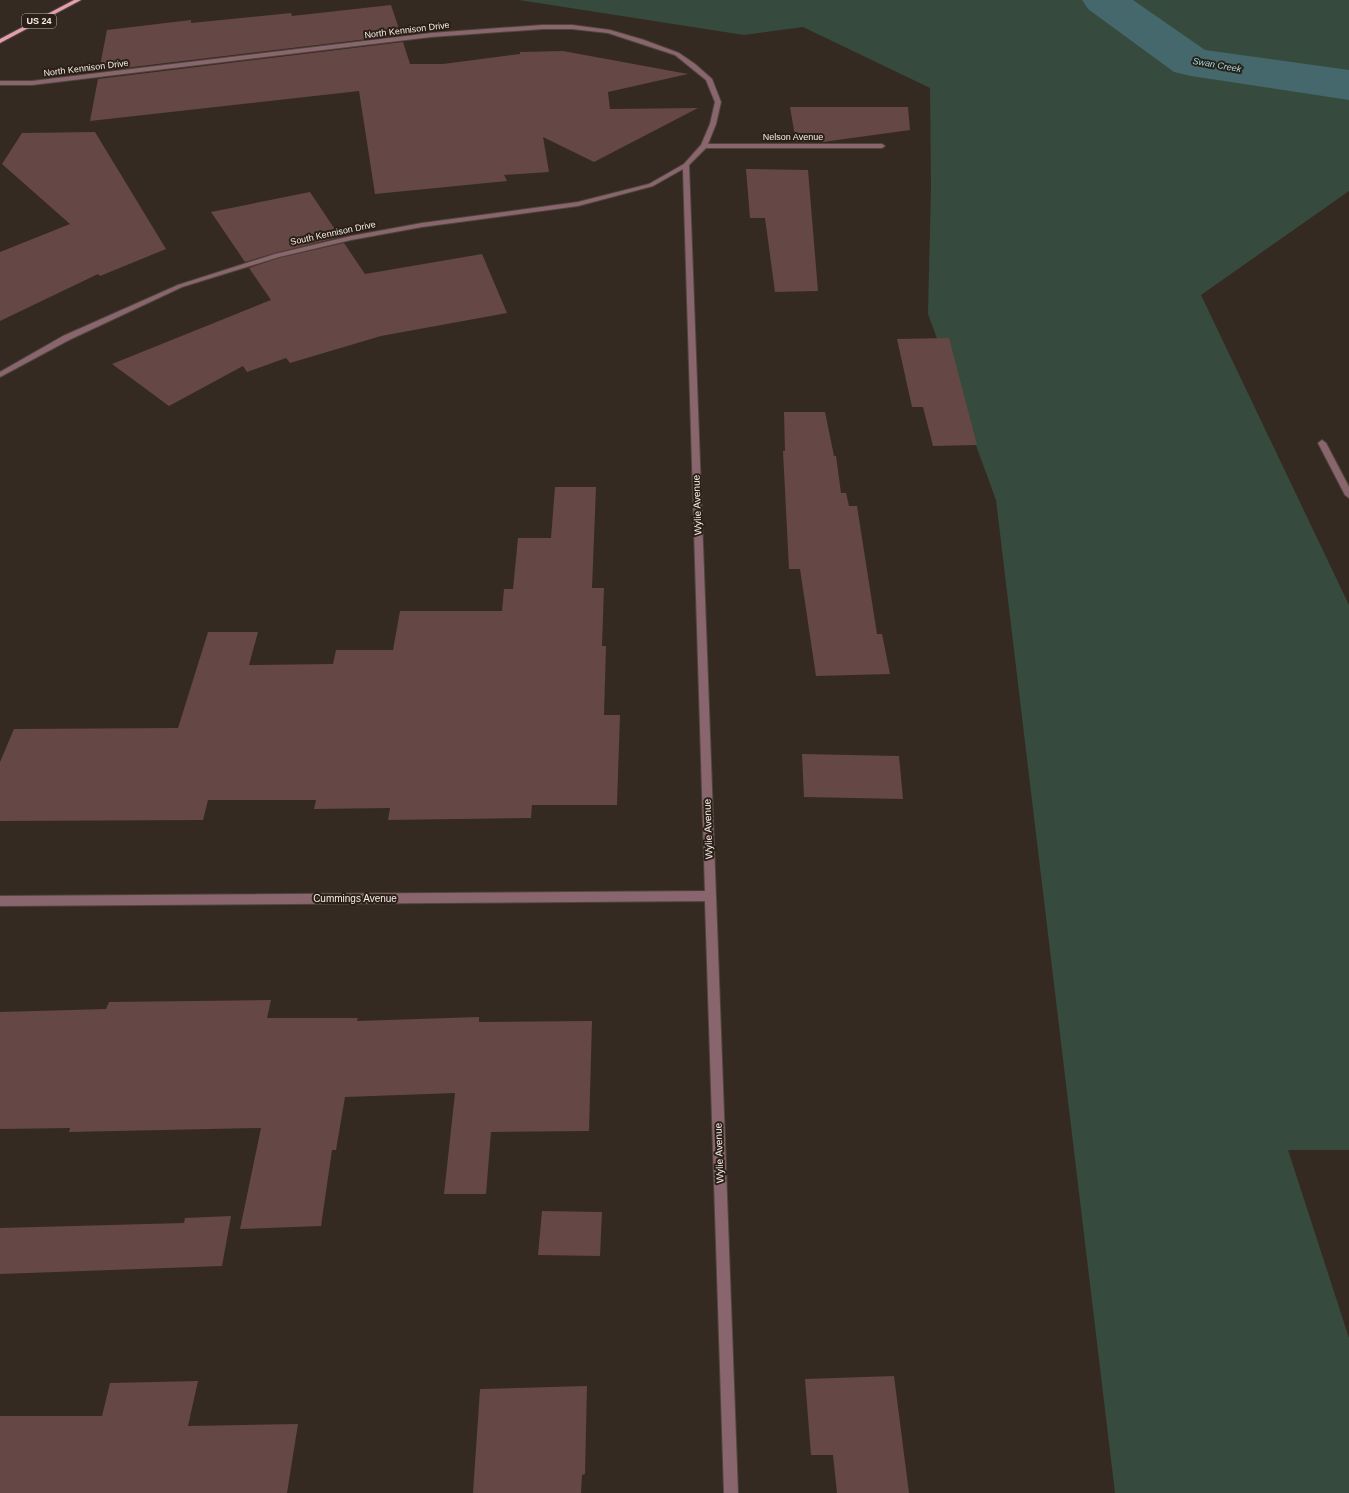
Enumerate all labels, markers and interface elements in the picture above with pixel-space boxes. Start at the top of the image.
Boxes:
road number: US 24 [22,14,56,28]
street label: North Kennison Drive [364,20,450,40]
water label: Swan Creek [1192,56,1242,74]
street label: North Kennison Drive [43,58,129,78]
street label: Nelson Avenue [763,132,823,142]
street label: South Kennison Drive [289,219,377,247]
street label: Wylie Avenue [690,474,704,535]
street label: Wylie Avenue [701,798,715,859]
street label: Cummings Avenue [313,893,397,904]
street label: Wylie Avenue [712,1122,726,1183]

